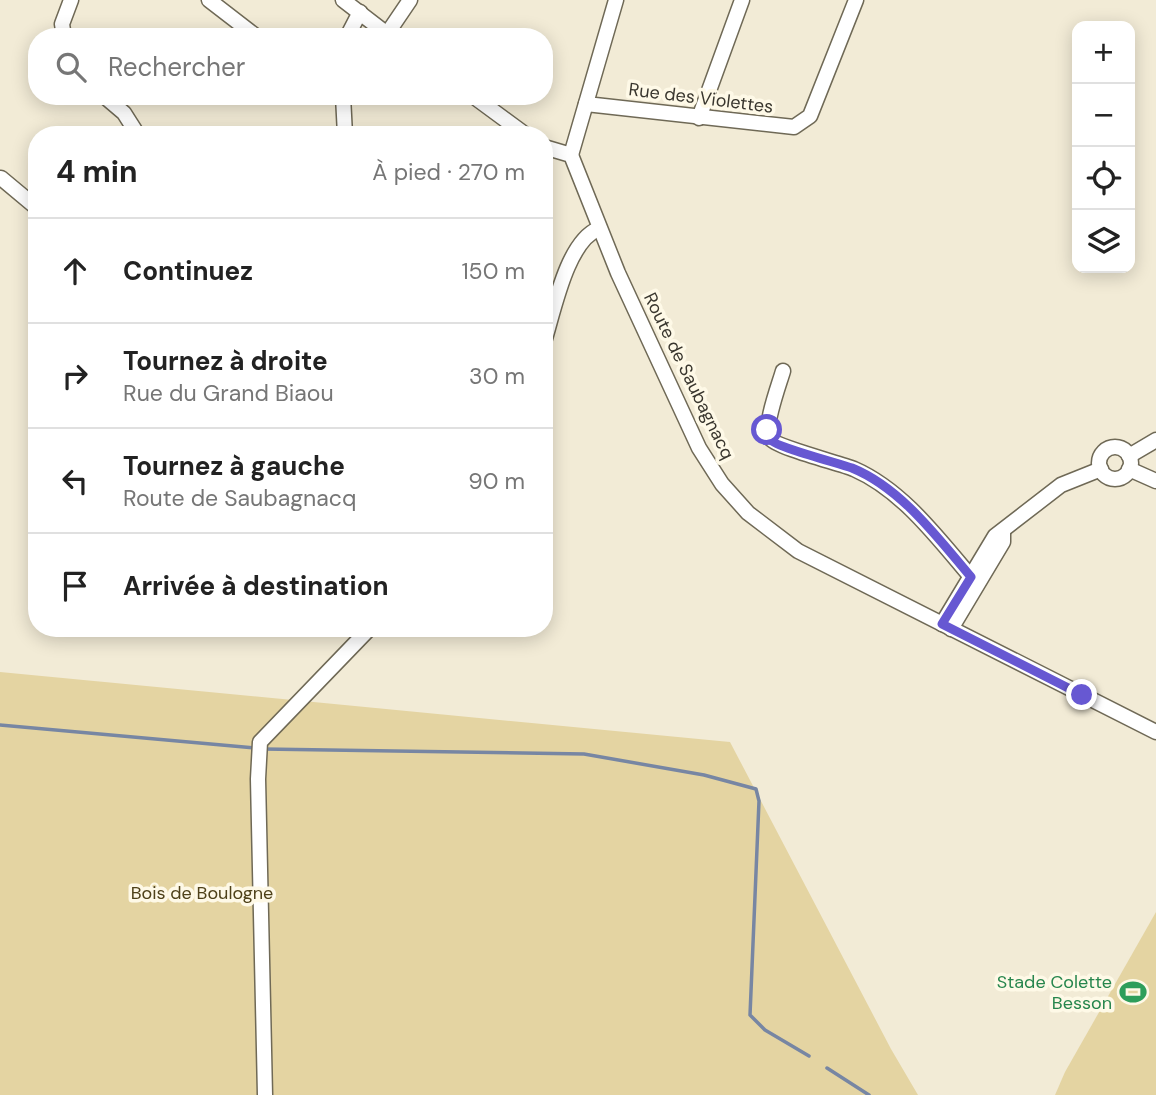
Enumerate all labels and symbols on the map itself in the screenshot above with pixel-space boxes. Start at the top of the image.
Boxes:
street label: Rue des Violettes [627,77,775,119]
street label: Route de Saubagnacq [638,289,740,463]
route start [751,414,782,445]
route end [1066,679,1097,710]
park label: Bois de Boulogne [131,881,273,905]
place label: Stade Colette Besson [997,970,1112,1015]
sports icon: Stade Colette Besson [1118,977,1148,1007]

